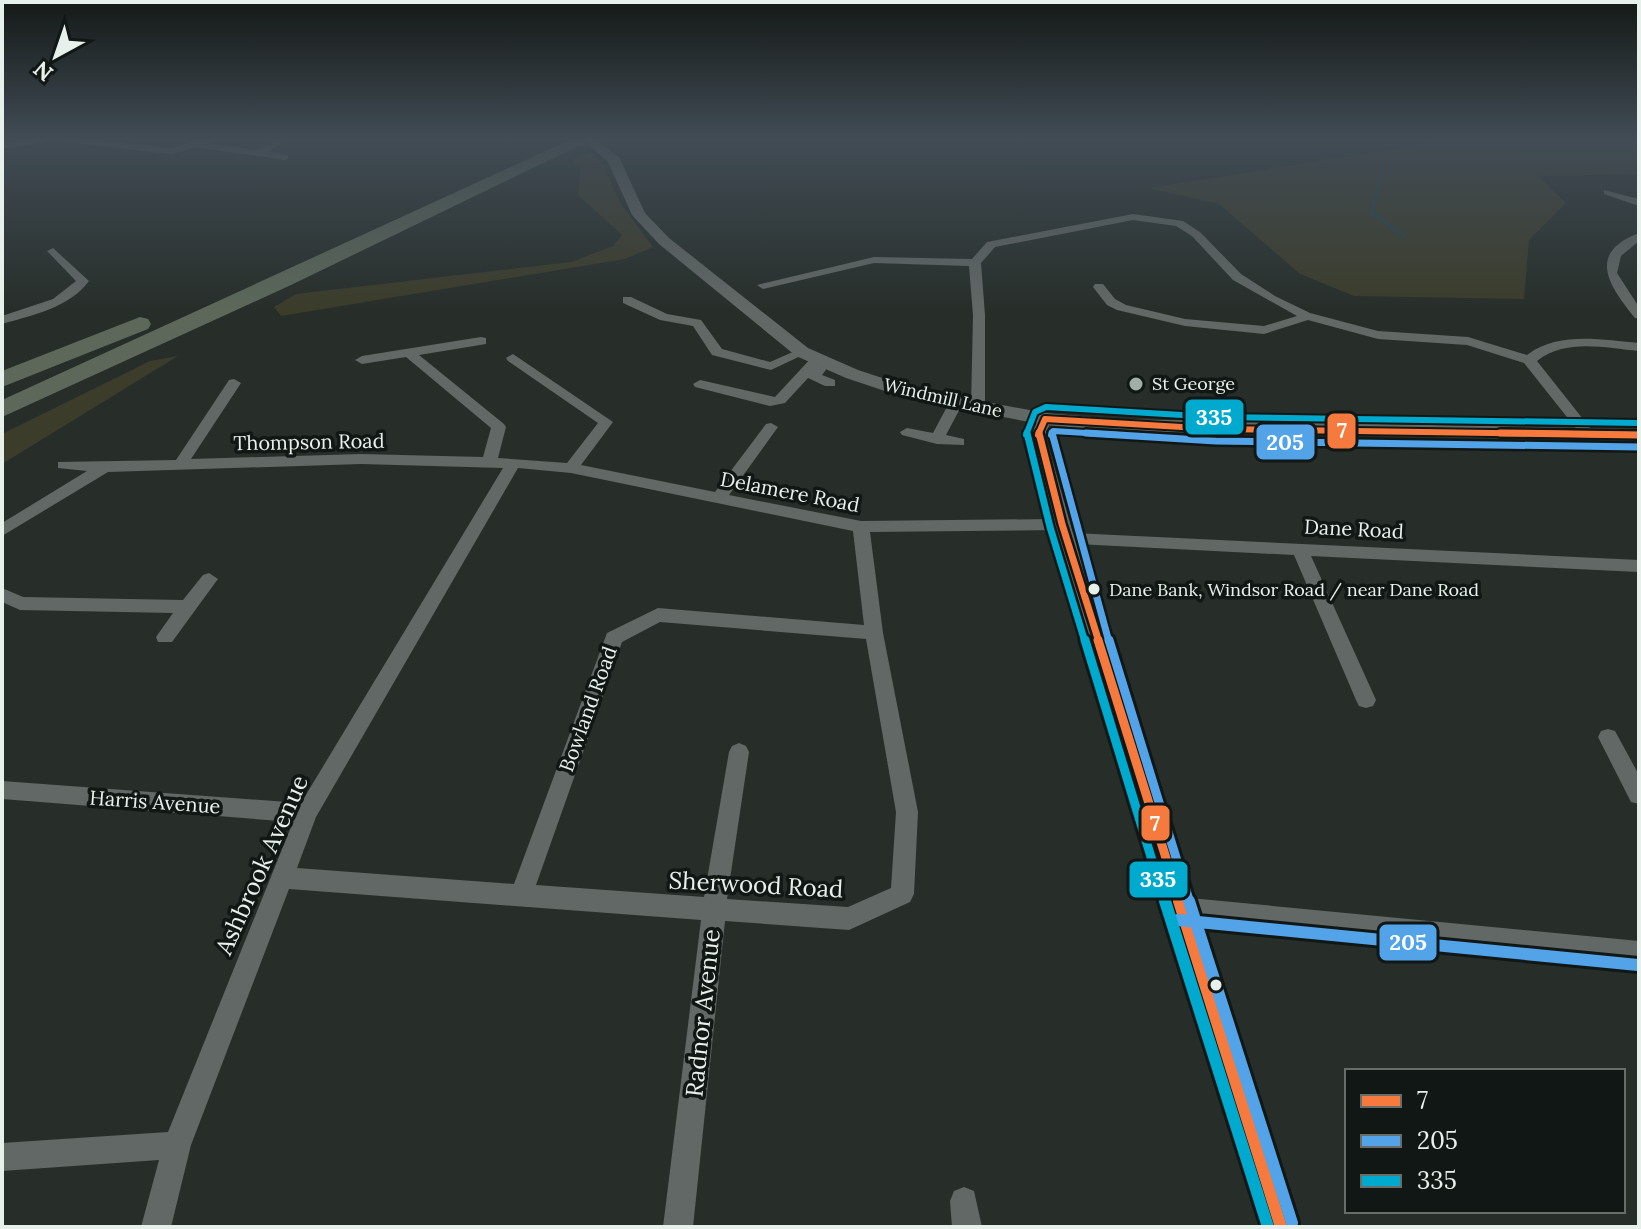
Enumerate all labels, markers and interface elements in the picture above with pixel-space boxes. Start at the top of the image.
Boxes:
north arrow [16,16,96,96]
text: N [28,55,59,88]
place label: St George [1152,372,1235,395]
street label: Windmill Lane [882,373,1005,422]
marker: St George [1127,375,1145,393]
line badge: 335 [1184,398,1245,436]
text: 335 [1196,403,1232,431]
line badge: 7 [1326,412,1357,450]
text: 7 [1337,416,1347,444]
line badge: 205 [1255,423,1316,461]
street label: Thompson Road [233,428,385,455]
text: 205 [1266,428,1304,456]
street label: Delamere Road [718,466,862,517]
street label: Dane Road [1304,513,1405,544]
place label: Dane Bank, Windsor Road / near Dane Road [1109,578,1479,601]
marker: Dane Bank, Windsor Road / near Dane Road [1086,581,1102,597]
street label: Bowland Road [553,643,622,775]
street label: Ashbrook Avenue [208,770,315,960]
street label: Harris Avenue [89,784,221,819]
line badge: 7 [1140,804,1171,842]
text: 7 [1150,809,1160,837]
line badge: 335 [1128,860,1189,899]
street label: Sherwood Road [668,864,844,905]
text: 335 [1140,865,1176,893]
line badge: 205 [1378,923,1438,962]
street label: Radnor Avenue [678,928,727,1098]
text: 205 [1389,928,1427,956]
unlabelled marker [1208,977,1224,993]
legend [1345,1069,1625,1213]
text: 7 [1417,1085,1428,1116]
text: 205 [1417,1125,1458,1156]
text: 335 [1417,1165,1457,1196]

